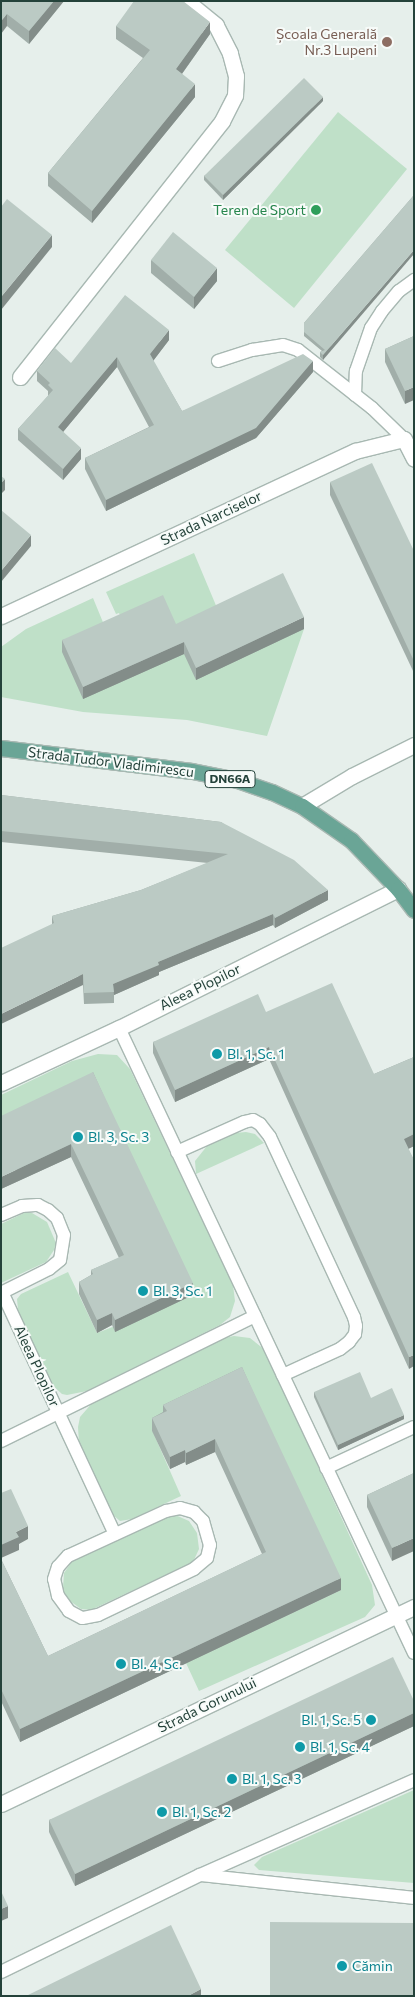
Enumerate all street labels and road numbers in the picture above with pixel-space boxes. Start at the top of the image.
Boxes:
street label: Strada Narciselor [158,487,264,549]
street label: Strada Tudor Vladimirescu [27,743,195,781]
road number: DN66A [204,770,256,789]
street label: Aleea Plopilor [157,960,243,1014]
street label: Aleea Plopilor [11,1323,63,1409]
street label: Strada Gorunului [155,1674,259,1736]

